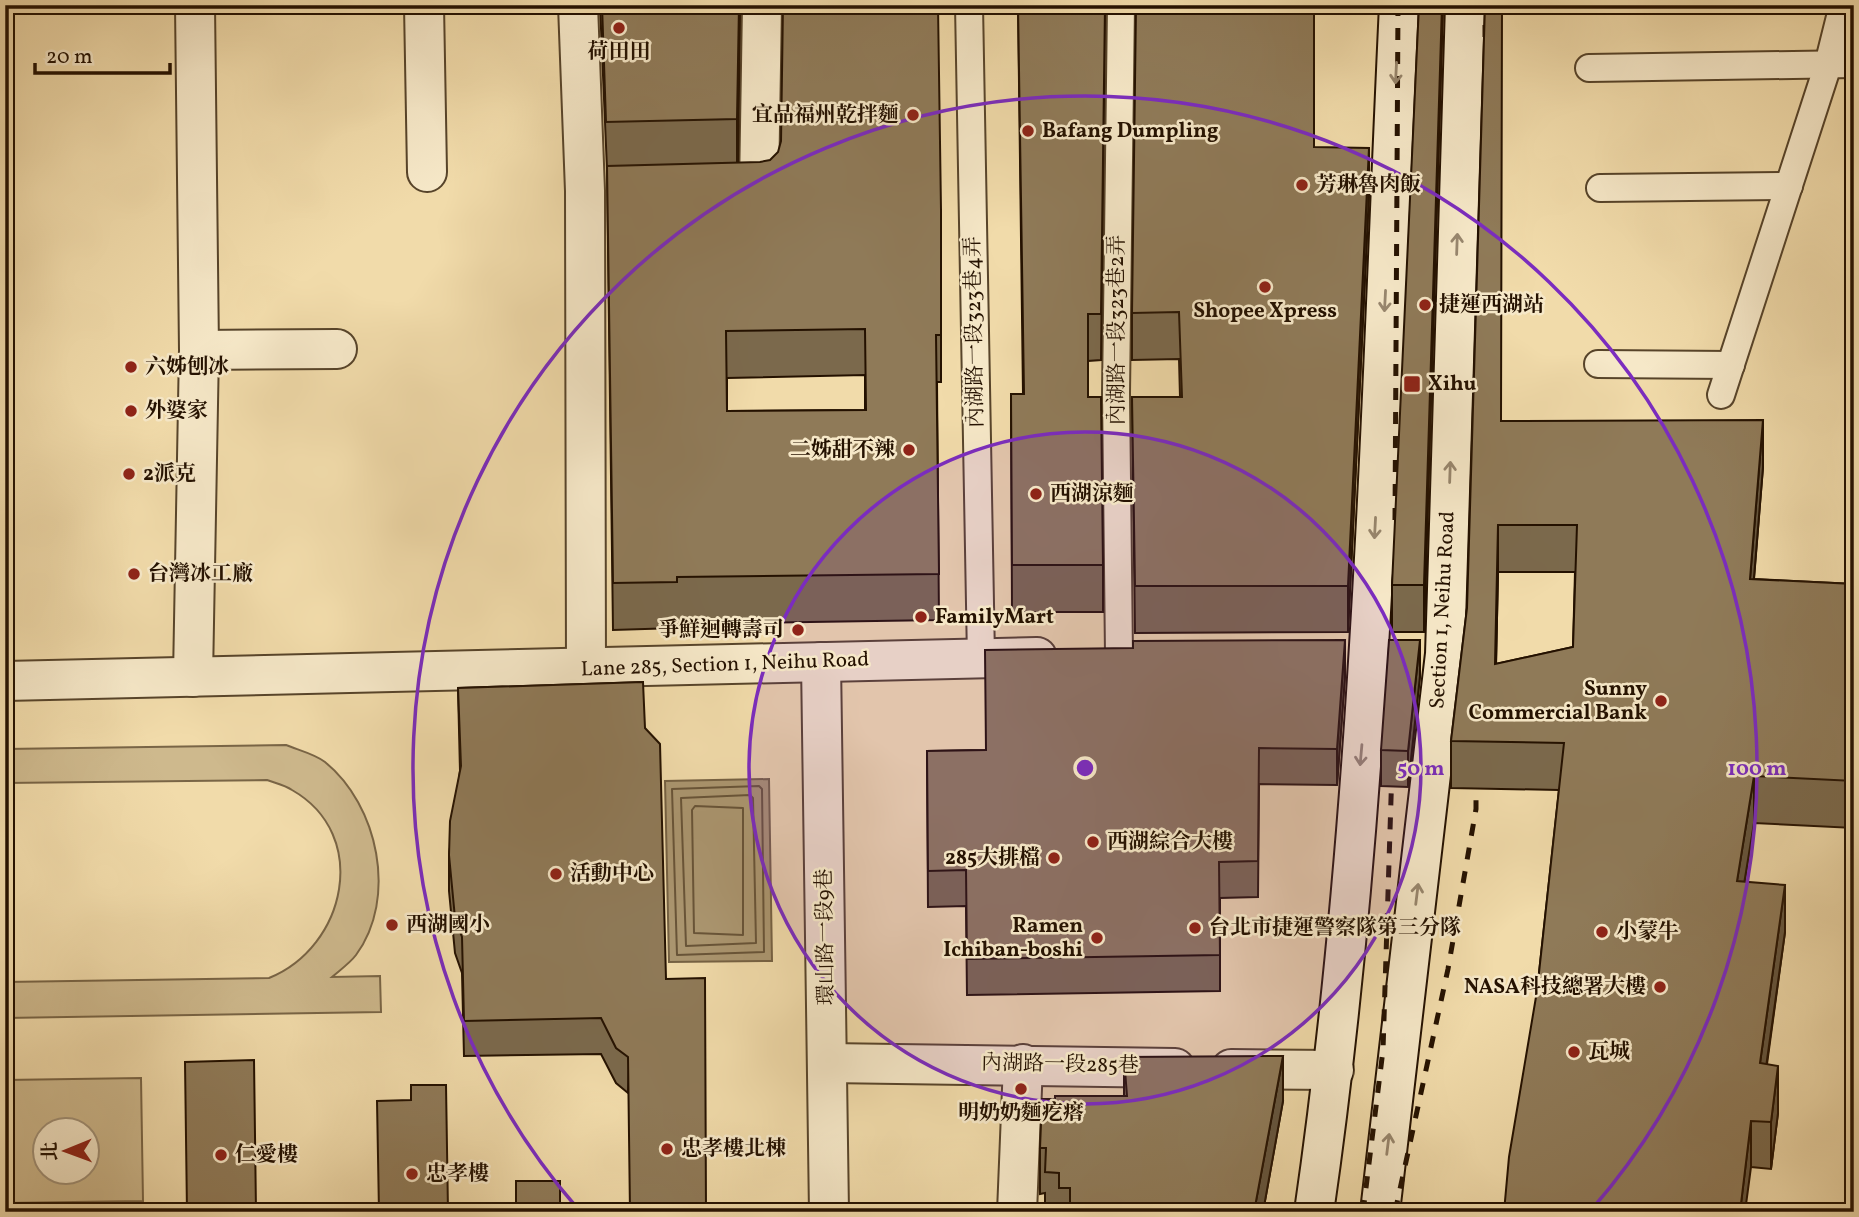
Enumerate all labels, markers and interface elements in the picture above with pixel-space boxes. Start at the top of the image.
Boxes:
marker: 荷田田 [611,20,627,36]
scale bar [35,32,170,76]
place label: 荷田田 [588,38,651,67]
text: 20 m [46,43,92,72]
one-way arrow [1389,62,1402,85]
place label: 宜品福州乾拌麵 [752,101,899,130]
marker: 宜品福州乾拌麵 [905,107,921,123]
place label: Bafang Dumpling [1042,117,1218,146]
marker: Bafang Dumpling [1020,123,1036,139]
place label: 芳琳魯肉飯 [1316,171,1421,200]
marker: 芳琳魯肉飯 [1294,177,1310,193]
one-way arrow [1451,233,1464,256]
street label: 內湖路一段323巷2弄 [1103,235,1132,425]
street label: 內湖路一段323巷4弄 [959,236,991,428]
marker: Shopee Xpress [1257,279,1273,295]
one-way arrow [1379,289,1392,312]
place label: 捷運西湖站 [1439,291,1544,320]
place label: Shopee Xpress [1193,297,1337,326]
marker: 捷運西湖站 [1417,297,1433,313]
place label: 六姊刨冰 [145,353,229,382]
marker: 六姊刨冰 [123,359,139,375]
place label: Xihu [1428,370,1476,399]
marker: Xihu [1402,374,1422,394]
place label: 外婆家 [145,397,208,426]
marker: 外婆家 [123,403,139,419]
place label: 二姊甜不辣 [790,436,895,465]
marker: 二姊甜不辣 [901,442,917,458]
place label: 2派克 [143,460,196,489]
one-way arrow [1444,461,1457,484]
marker: 2派克 [121,466,137,482]
place label: 西湖涼麵 [1050,480,1134,509]
marker: 西湖涼麵 [1028,486,1044,502]
street label: Section 1, Neihu Road [1423,510,1463,710]
one-way arrow [1368,516,1381,539]
place label: 台灣冰工廠 [148,560,253,589]
marker: 台灣冰工廠 [126,566,142,582]
place label: FamilyMart [935,603,1054,632]
marker: FamilyMart [913,609,929,625]
place label: 爭鮮迴轉壽司 [658,616,784,645]
marker: 爭鮮迴轉壽司 [790,622,806,638]
street label: Lane 285, Section 1, Neihu Road [580,645,870,685]
place label: Sunny Commercial Bank [1468,675,1647,728]
marker: Sunny Commercial Bank [1653,693,1669,709]
one-way arrow [1354,743,1367,766]
text: 50 m [1397,755,1445,784]
text: 100 m [1727,755,1787,784]
centre of rings [1073,756,1097,780]
place label: 西湖綜合大樓 [1107,828,1233,857]
marker: 西湖綜合大樓 [1085,834,1101,850]
place label: 285大排檔 [945,844,1040,873]
marker: 285大排檔 [1046,850,1062,866]
place label: 活動中心 [570,860,654,889]
marker: 活動中心 [548,866,564,882]
street label: 環山路一段9巷 [810,868,842,1006]
one-way arrow [1410,883,1423,905]
place label: 西湖國小 [406,911,490,940]
place label: Ramen Ichiban-boshi [943,912,1083,965]
place label: 台北市捷運警察隊第三分隊 [1209,914,1461,943]
marker: 西湖國小 [384,917,400,933]
place label: 小蒙牛 [1616,918,1679,947]
marker: 台北市捷運警察隊第三分隊 [1187,920,1203,936]
marker: 小蒙牛 [1594,924,1610,940]
marker: Ramen Ichiban-boshi [1089,930,1105,946]
place label: NASA科技總署大樓 [1464,973,1646,1002]
marker: NASA科技總署大樓 [1652,979,1668,995]
place label: 瓦城 [1588,1038,1630,1067]
marker: 瓦城 [1566,1044,1582,1060]
street label: 內湖路一段285巷 [981,1049,1139,1081]
marker: 明奶奶麵疙瘩 [1013,1081,1029,1097]
place label: 明奶奶麵疙瘩 [958,1099,1084,1128]
north arrow [32,1116,102,1186]
one-way arrow [1381,1133,1394,1156]
place label: 忠孝樓北棟 [681,1135,786,1164]
place label: 仁愛樓 [235,1141,298,1170]
marker: 忠孝樓北棟 [659,1141,675,1157]
text: 北 [38,1142,64,1161]
marker: 仁愛樓 [213,1147,229,1163]
place label: 忠孝樓 [426,1160,489,1189]
marker: 忠孝樓 [404,1166,420,1182]

